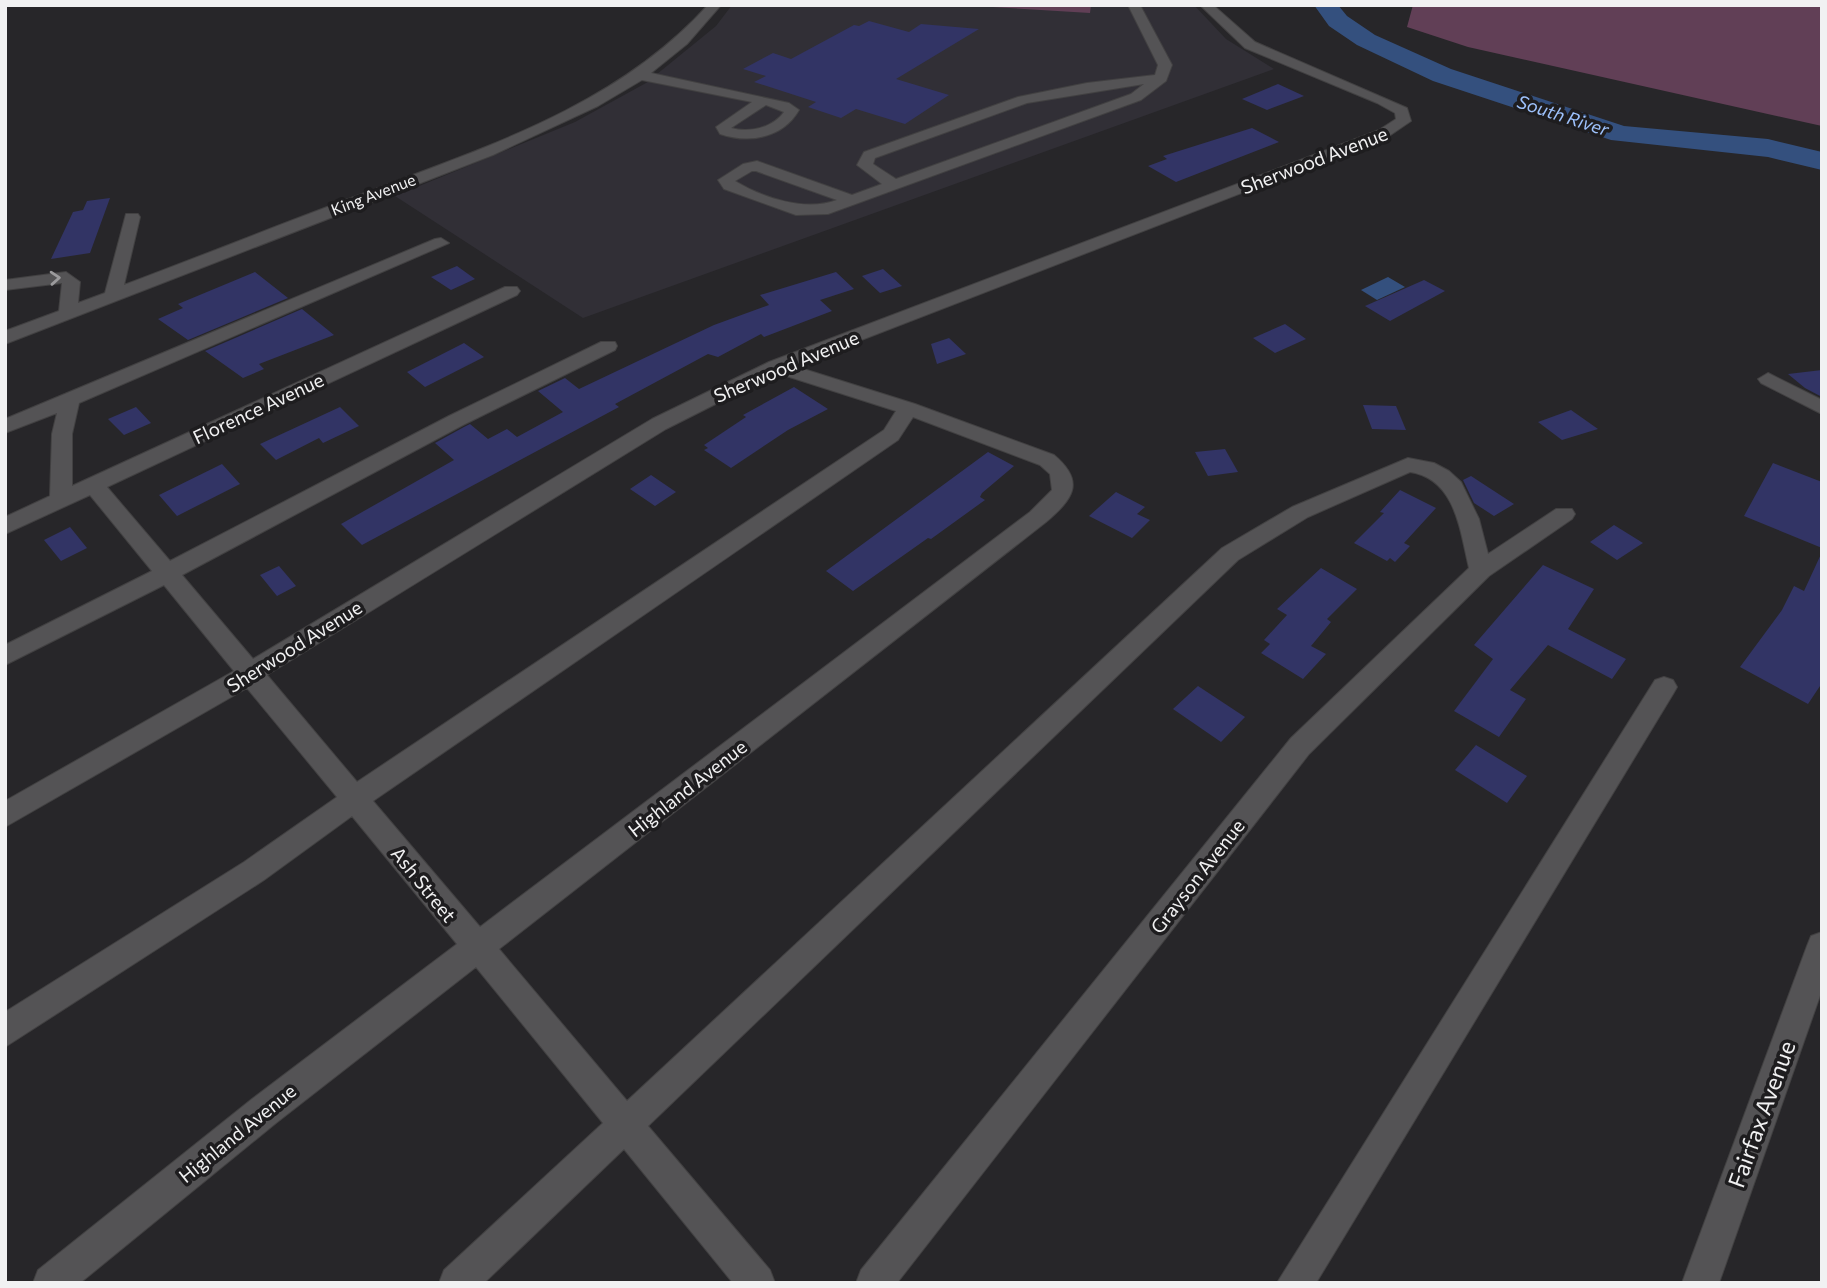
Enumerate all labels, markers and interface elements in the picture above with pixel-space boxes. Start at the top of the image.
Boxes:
water label: South River [1514,90,1612,140]
street label: Sherwood Avenue [1237,121,1391,199]
street label: King Avenue [328,169,418,219]
one-way arrow [50,271,61,286]
street label: Sherwood Avenue [710,325,862,407]
street label: Florence Avenue [189,368,327,448]
street label: Sherwood Avenue [222,595,366,697]
street label: Highland Avenue [623,735,751,841]
street label: Grayson Avenue [1145,814,1249,938]
street label: Ash Street [387,842,461,926]
street label: Fairfax Avenue [1721,1037,1801,1191]
street label: Highland Avenue [174,1079,300,1187]

